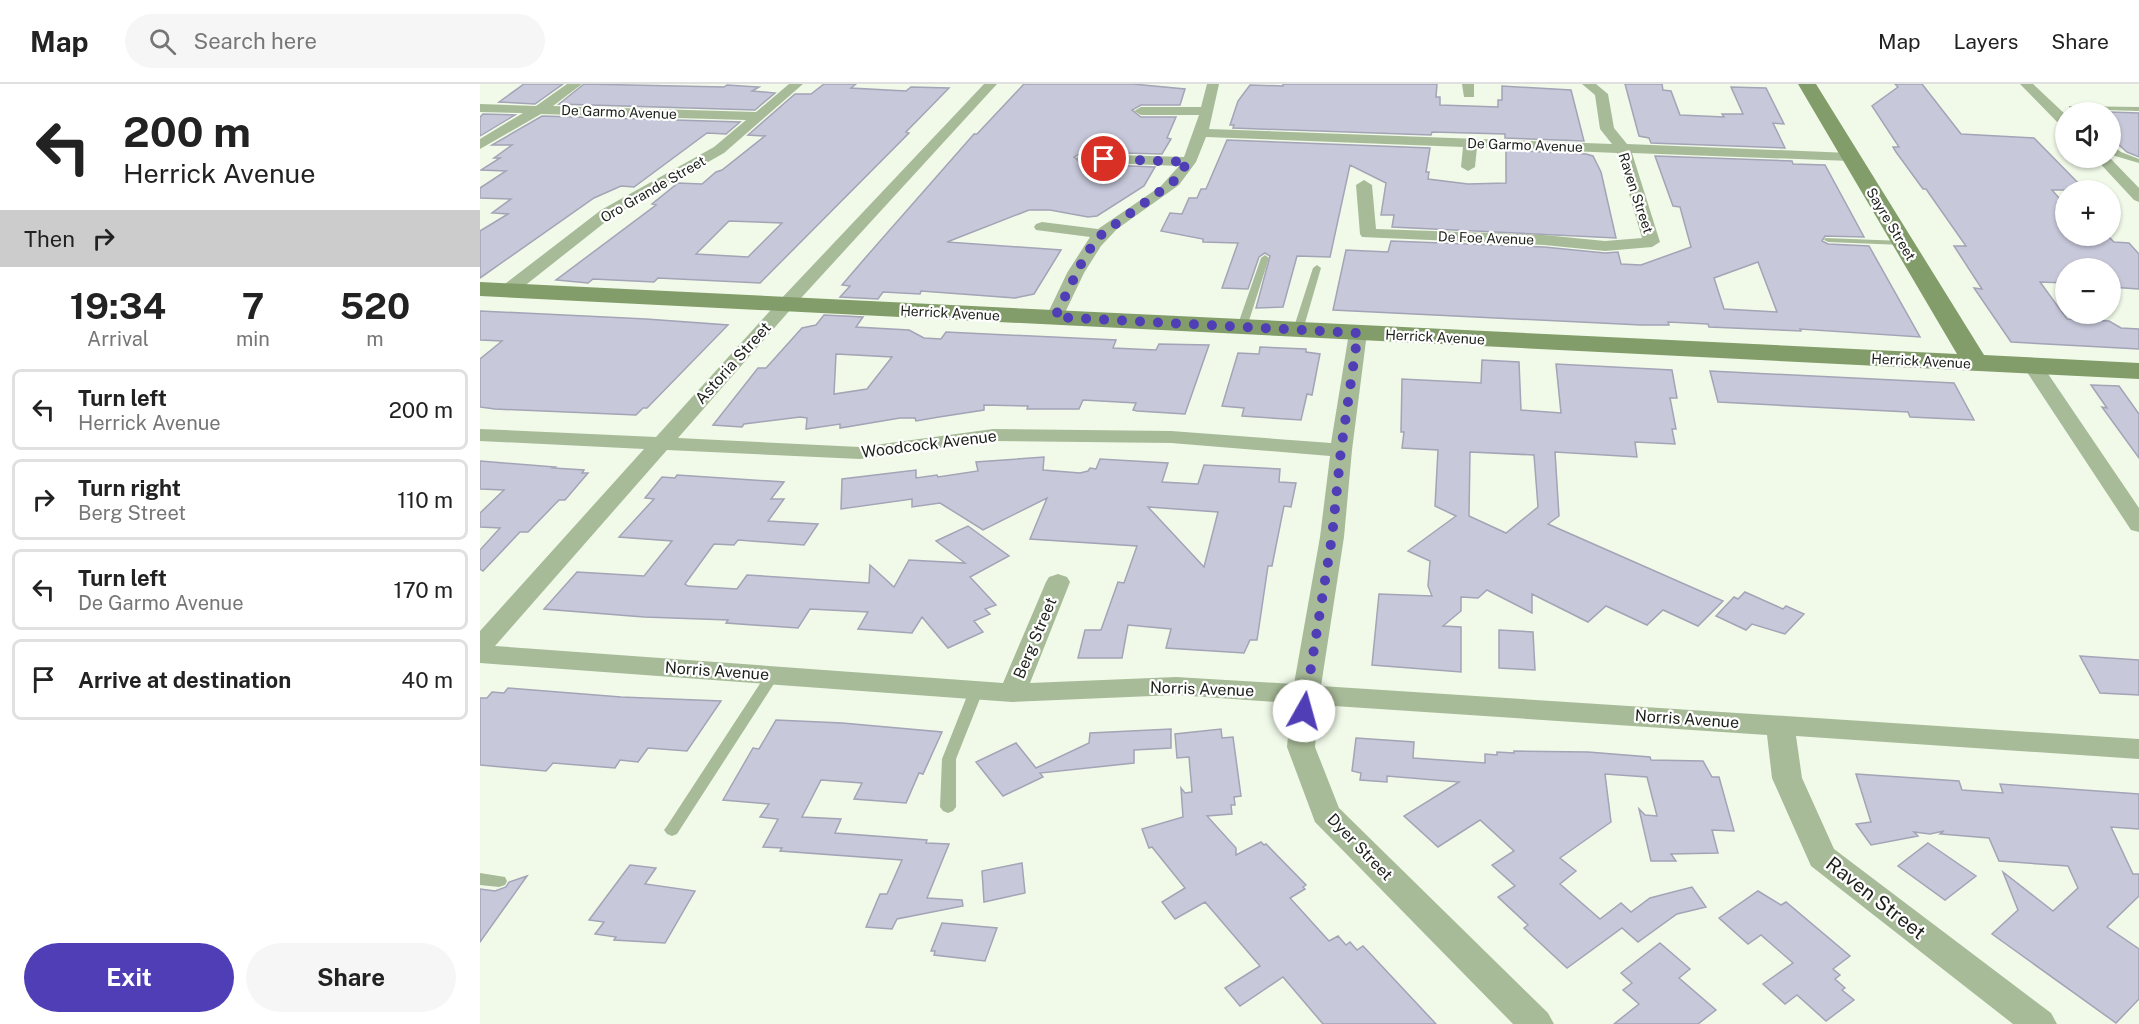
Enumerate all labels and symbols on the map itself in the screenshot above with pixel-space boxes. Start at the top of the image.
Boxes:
street label: De Garmo Avenue [561,102,677,122]
pin [1078,133,1129,184]
street label: De Garmo Avenue [1467,135,1583,155]
street label: Raven Street [1615,151,1657,235]
street label: Oro Grande Street [598,152,708,226]
street label: Sayre Street [1863,185,1919,263]
street label: De Foe Avenue [1438,228,1534,248]
street label: Herrick Avenue [900,302,1000,324]
street label: Astoria Street [691,318,775,408]
street label: Herrick Avenue [1385,326,1485,348]
street label: Herrick Avenue [1871,350,1971,372]
street label: Woodcock Avenue [860,426,998,462]
street label: Berg Street [1009,595,1061,681]
street label: Norris Avenue [664,658,770,684]
street label: Norris Avenue [1150,678,1254,700]
position arrow [1272,679,1336,743]
street label: Norris Avenue [1634,706,1740,732]
street label: Dyer Street [1323,810,1397,884]
street label: Raven Street [1821,852,1931,944]

